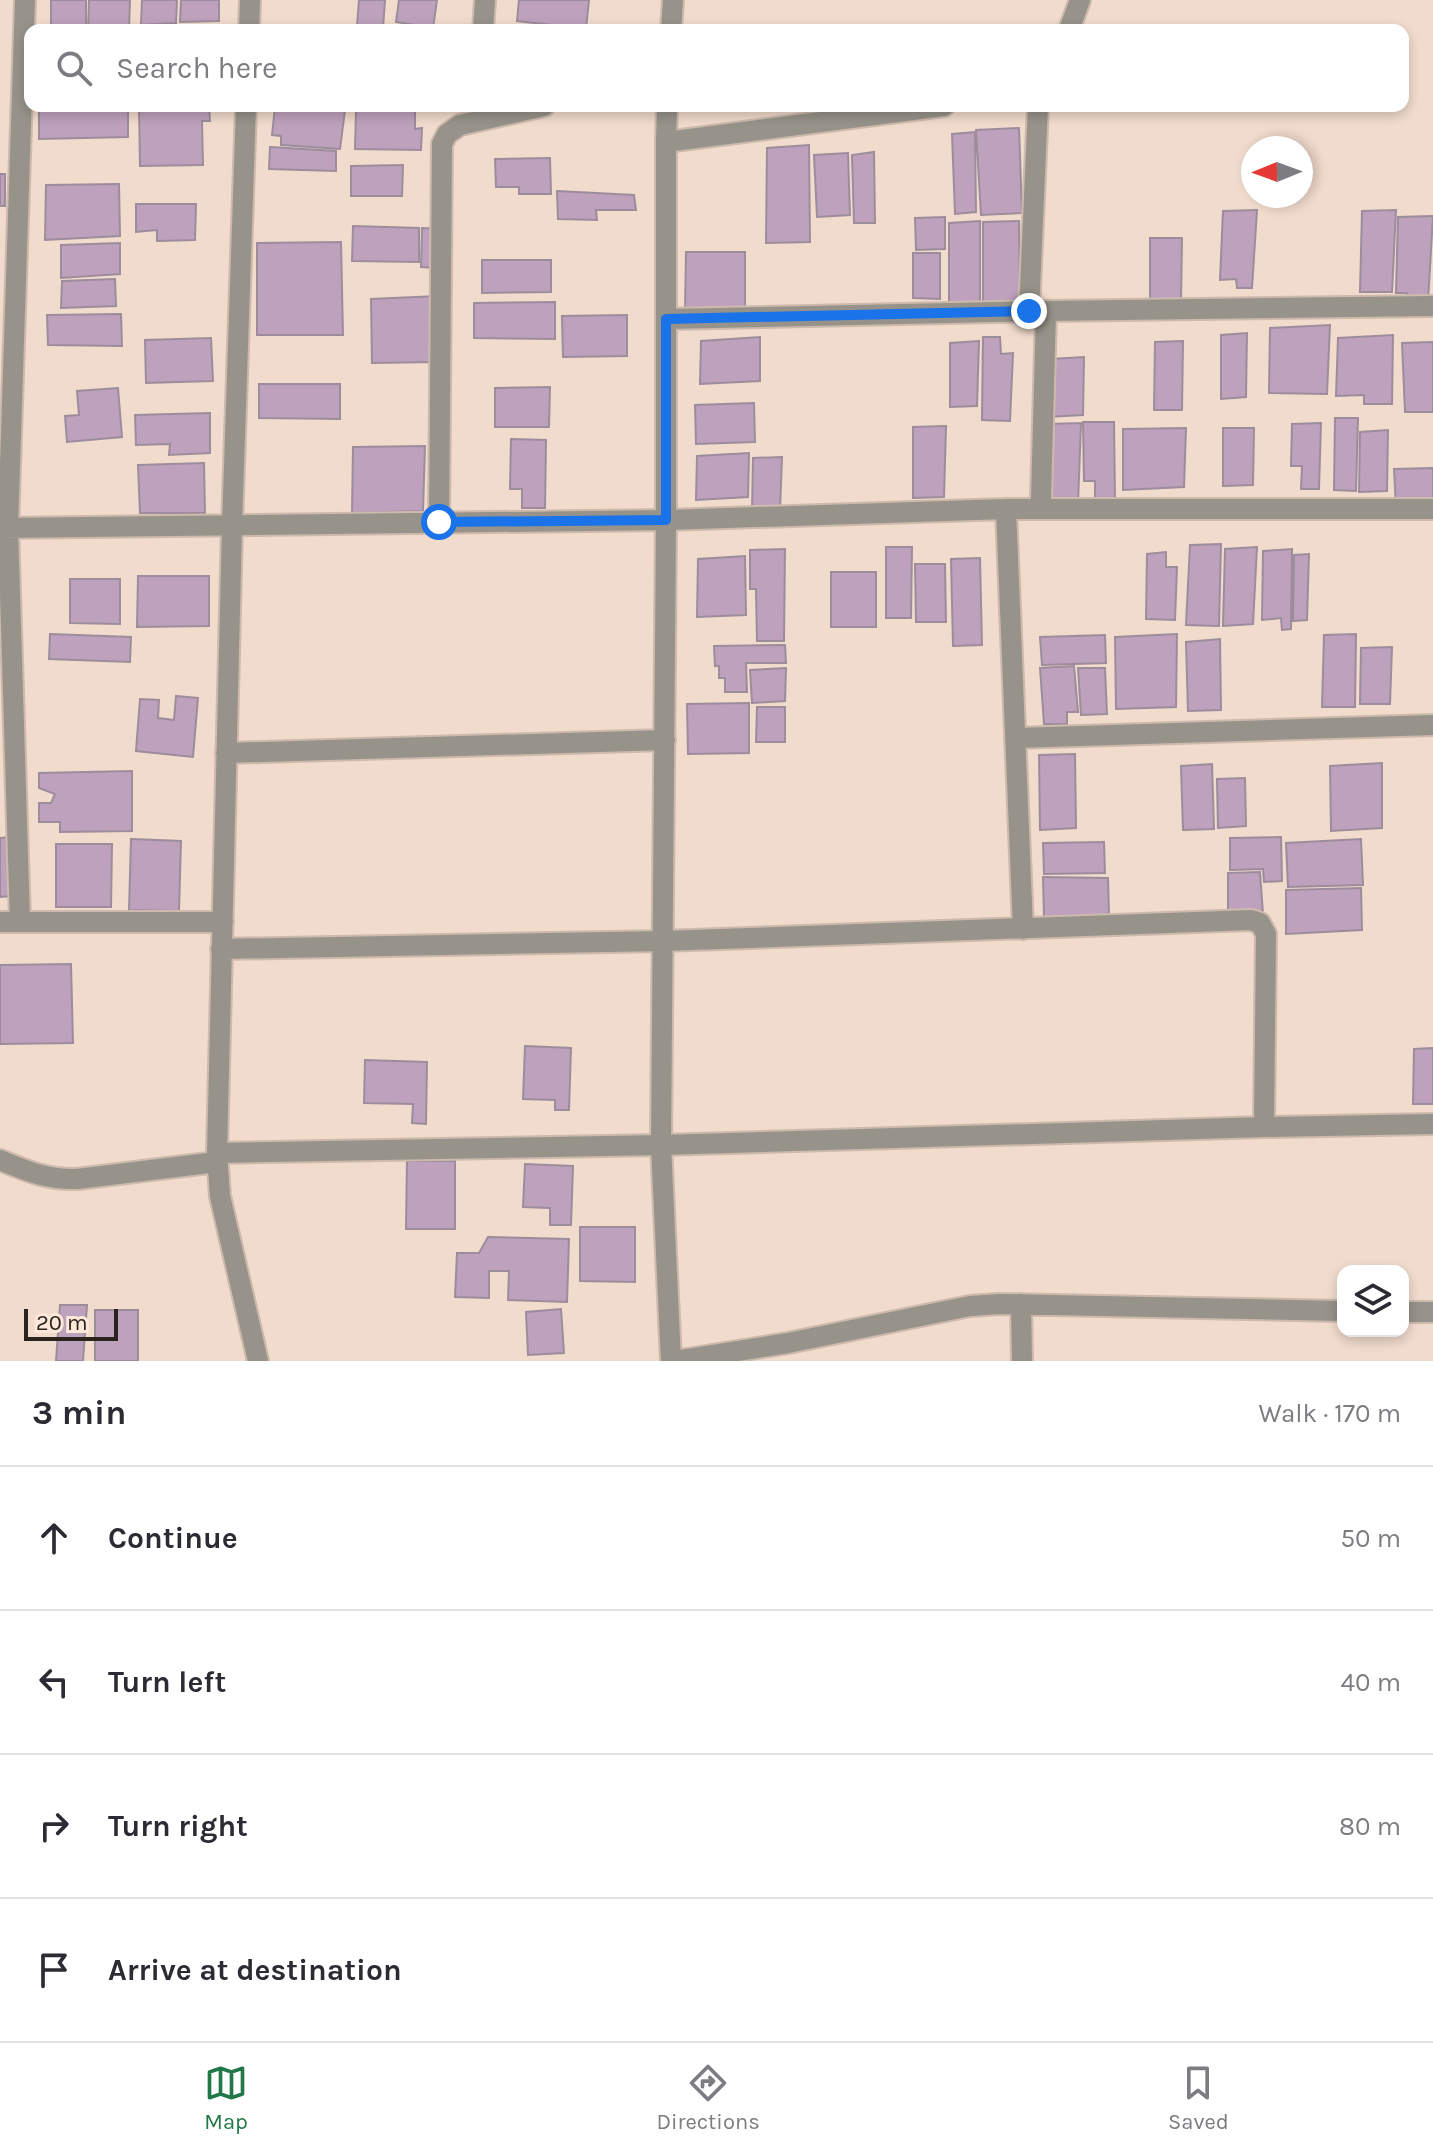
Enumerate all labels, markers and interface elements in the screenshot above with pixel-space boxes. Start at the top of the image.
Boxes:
search box [24,24,1409,112]
icon: search [52,46,96,90]
text: Search here [116,50,277,86]
north arrow [1241,136,1313,208]
route end [1011,293,1047,329]
route start [421,504,457,540]
map controls [1337,1265,1409,1337]
button: layers [1337,1265,1409,1337]
scale bar [24,1305,118,1341]
text: 20 m [36,1310,88,1336]
text: 3 min [32,1393,126,1433]
text: Walk · 170 m [1259,1398,1401,1429]
icon: ahead [32,1516,76,1560]
text: Continue [108,1520,238,1556]
text: 50 m [1340,1523,1401,1554]
icon: left [32,1660,76,1704]
text: Turn left [108,1664,226,1700]
text: 40 m [1341,1667,1401,1698]
icon: right [32,1804,76,1848]
text: Turn right [108,1808,248,1844]
text: 80 m [1339,1811,1401,1842]
icon: arrive [32,1948,76,1992]
text: Arrive at destination [108,1952,402,1988]
tab: Map [204,2061,248,2135]
tab: Directions [656,2061,760,2135]
tab: Saved [1168,2061,1229,2135]

